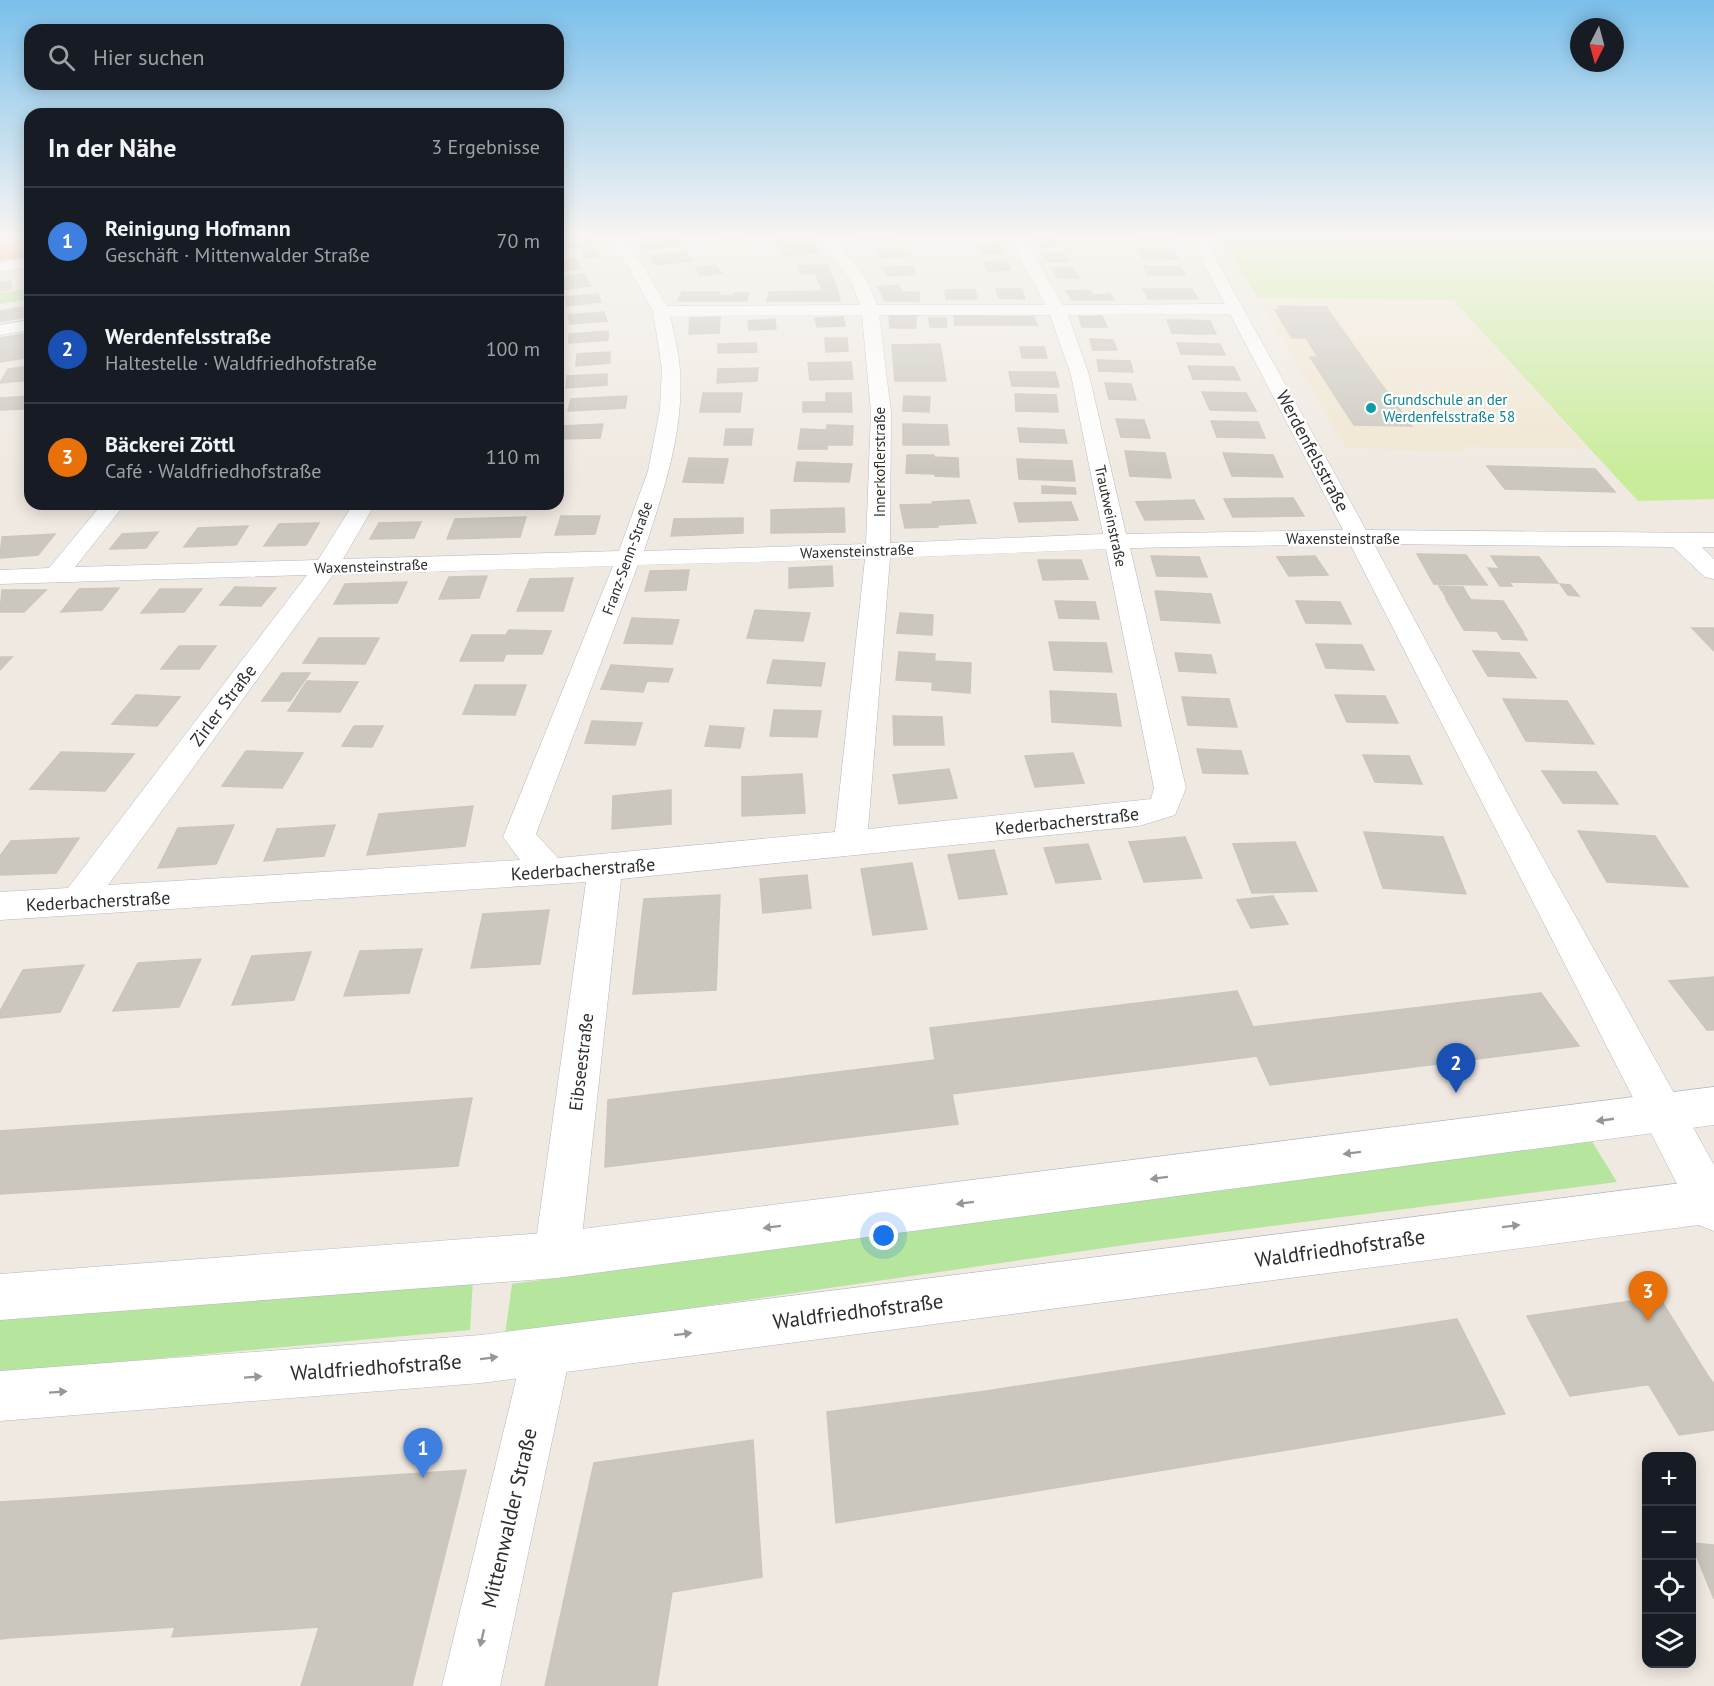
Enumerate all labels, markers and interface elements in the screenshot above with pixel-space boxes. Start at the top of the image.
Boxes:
north arrow [1570,18,1624,72]
search box [24,24,564,90]
icon: search [45,41,78,74]
text: Hier suchen [93,43,205,71]
text: In der Nähe [48,131,176,164]
text: 3 Ergebnisse [431,134,540,160]
text: Reinigung Hofmann [105,214,291,242]
text: 1 [62,228,73,254]
text: 70 m [497,228,540,254]
text: Geschäft · Mittenwalder Straße [105,242,370,268]
text: Werdenfelsstraße [105,322,271,350]
text: 2 [62,336,73,362]
text: 100 m [486,336,540,362]
text: Haltestelle · Waldfriedhofstraße [105,350,377,376]
street label: Werdenfelsstraße [1271,386,1355,516]
place label: Grundschule an der Werdenfelsstraße 58 [1383,390,1515,426]
marker: Grundschule an der Werdenfelsstraße 58 [1364,401,1378,415]
street label: Innerkoflerstraße [870,407,889,517]
text: Bäckerei Zöttl [105,430,235,458]
text: 3 [62,444,73,470]
text: 110 m [486,444,540,470]
text: Café · Waldfriedhofstraße [105,458,321,484]
street label: Trautweinstraße [1091,463,1131,569]
street label: Franz-Senn-Straße [598,499,656,617]
street label: Waxensteinstraße [1286,529,1400,548]
street label: Waxensteinstraße [800,540,914,562]
street label: Waxensteinstraße [314,555,428,577]
street label: Zirler Straße [185,660,261,750]
street label: Kederbacherstraße [994,802,1140,840]
street label: Kederbacherstraße [510,852,656,886]
street label: Kederbacherstraße [25,886,171,916]
street label: Eibseestraße [564,1012,598,1112]
pin: 2 [1436,1044,1476,1093]
one-way arrow [1596,1116,1615,1125]
one-way arrow [1342,1148,1361,1158]
one-way arrow [1149,1173,1168,1183]
one-way arrow [956,1198,975,1207]
your location [869,1221,898,1250]
one-way arrow [1501,1221,1520,1230]
one-way arrow [762,1223,781,1232]
street label: Waldfriedhofstraße [1253,1223,1427,1273]
pin: 3 [1628,1272,1668,1321]
street label: Waldfriedhofstraße [771,1287,945,1335]
one-way arrow [673,1329,692,1339]
street label: Waldfriedhofstraße [289,1348,463,1386]
one-way arrow [480,1353,499,1362]
one-way arrow [243,1372,262,1381]
one-way arrow [49,1387,68,1397]
street label: Mittenwalder Straße [475,1425,543,1611]
pin: 1 [404,1428,442,1478]
map controls [1642,1452,1696,1668]
button: + [1642,1452,1696,1506]
button: − [1642,1506,1696,1560]
button: locate [1642,1560,1696,1614]
button: layers [1642,1614,1696,1668]
one-way arrow [477,1628,486,1647]

